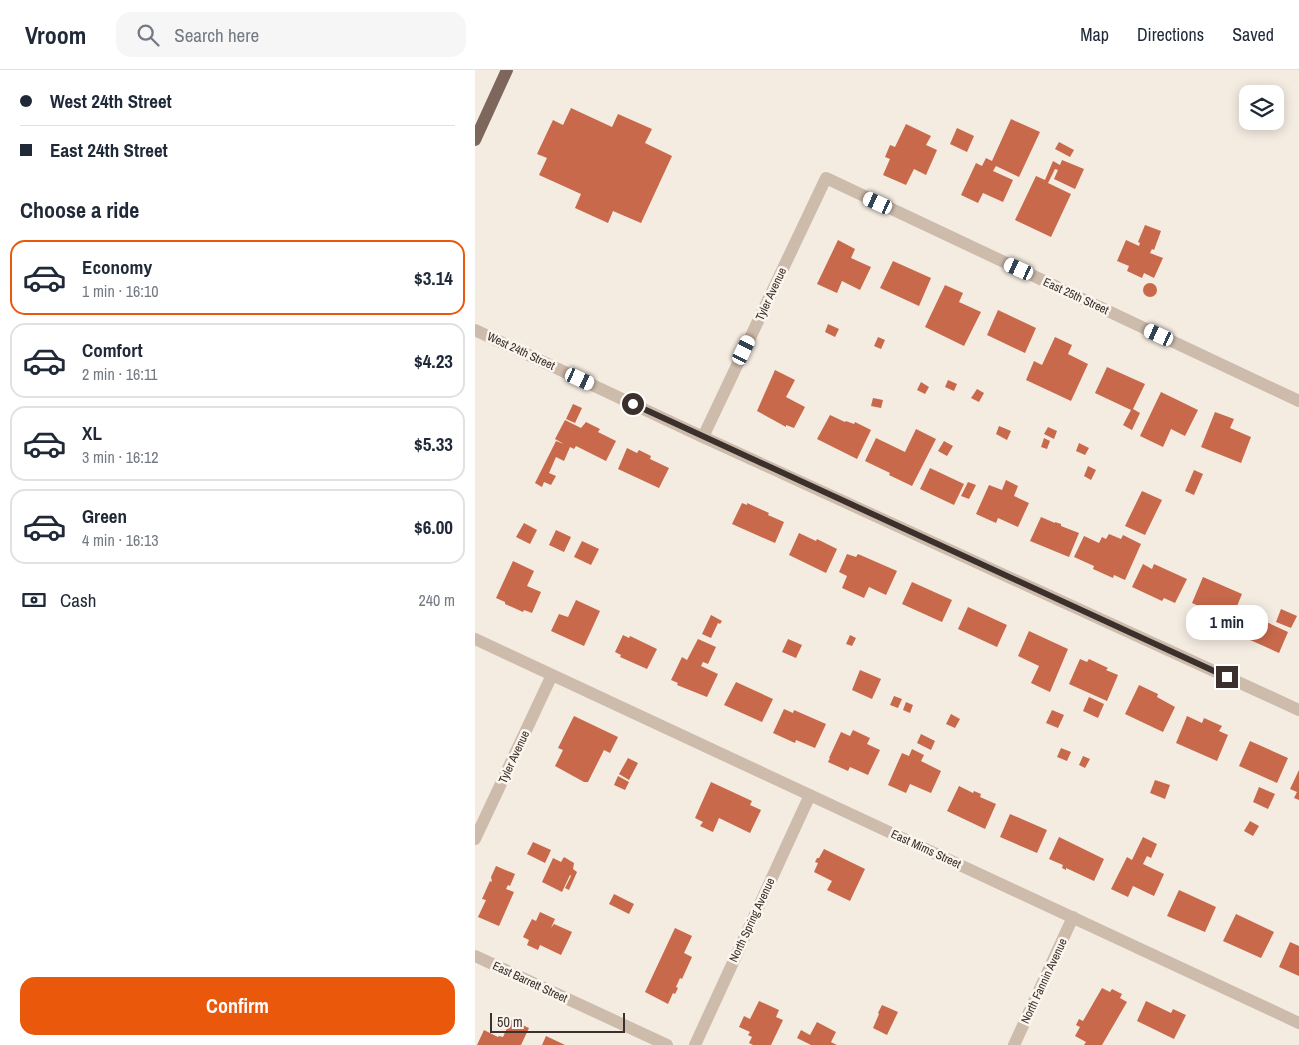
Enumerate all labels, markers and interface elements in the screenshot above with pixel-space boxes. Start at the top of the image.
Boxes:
search box [116,12,466,57]
text: Vroom [25,19,86,51]
icon: search [134,21,162,49]
text: Search here [174,22,259,48]
text: Map [1080,22,1109,47]
text: Directions [1137,22,1204,47]
text: Saved [1232,22,1274,47]
map controls [1239,85,1284,130]
button: layers [1239,85,1284,130]
text: West 24th Street [50,88,172,114]
text: East 24th Street [50,137,168,163]
car [861,190,894,216]
text: Choose a ride [20,195,139,225]
text: Economy [82,254,152,280]
icon: car [22,255,67,300]
car [1002,256,1035,282]
text: $3.14 [414,265,453,291]
street label: Tyler Avenue [752,265,790,323]
street label: East 25th Street [1041,274,1112,318]
text: 1 min · 16:10 [82,280,159,302]
car [1142,322,1175,348]
street label: West 24th Street [484,328,558,374]
car [730,333,757,367]
text: Comfort [82,337,143,363]
icon: car [22,338,67,383]
text: $4.23 [414,348,453,374]
text: 2 min · 16:11 [82,363,158,385]
car [563,366,596,392]
route start [622,393,644,415]
text: XL [82,420,102,446]
icon: car [22,421,67,466]
text: $5.33 [414,431,453,457]
text: 3 min · 16:12 [82,446,159,468]
text: Green [82,503,127,529]
icon: car [22,504,67,549]
text: $6.00 [414,514,453,540]
text: 4 min · 16:13 [82,529,159,551]
icon: cash [20,586,48,614]
text: Cash [60,587,96,613]
text: 240 m [419,589,455,611]
callout: 1 min [1186,604,1268,640]
text: 1 min [1210,611,1244,633]
route end [1216,666,1238,688]
street label: Tyler Avenue [495,728,533,786]
street label: East Mims Street [888,826,964,872]
street label: North Spring Avenue [725,875,779,965]
street label: North Fannin Avenue [1017,936,1071,1026]
street label: East Barrett Street [490,958,570,1006]
button: Confirm [20,977,455,1035]
scale bar [490,1010,625,1033]
text: 50 m [497,1013,523,1031]

